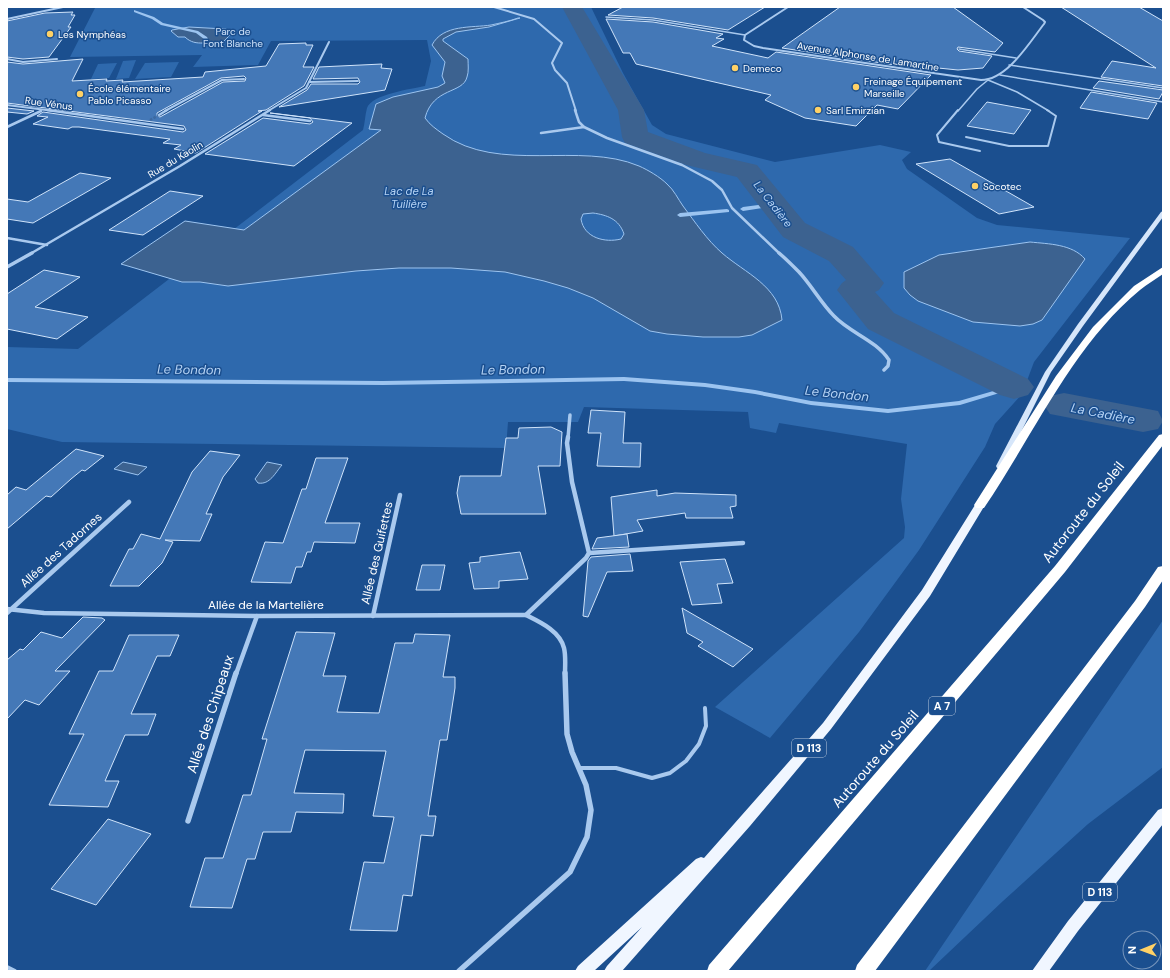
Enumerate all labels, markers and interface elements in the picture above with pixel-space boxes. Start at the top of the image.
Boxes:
park label: Parc de Font Blanche [203,25,263,50]
place label: Les Nymphéas [58,28,126,41]
marker: Les Nymphéas [45,29,55,39]
street label: Avenue Alphonse de Lamartine [796,39,940,74]
place label: Demeco [743,62,782,75]
marker: Demeco [730,63,740,73]
place label: Freinage Équipement Marseille [864,75,962,100]
place label: École élémentaire Pablo Picasso [88,82,171,107]
marker: Freinage Équipement Marseille [851,82,861,92]
marker: École élémentaire Pablo Picasso [75,89,85,99]
street label: Rue Vénus [24,94,74,113]
place label: Sarl Emirzian [826,104,885,117]
marker: Sarl Emirzian [813,105,823,115]
street label: Rue du Kaolin [145,138,205,181]
water label: La Cadière [751,178,795,230]
place label: Socotec [983,180,1022,193]
marker: Socotec [970,181,980,191]
water label: Lac de La Tuilière [384,184,434,211]
water label: Le Bondon [157,360,221,379]
water label: Le Bondon [481,360,545,379]
water label: Le Bondon [804,382,870,405]
water label: La Cadière [1069,399,1136,428]
street label: Autoroute du Soleil [1038,458,1128,566]
street label: Allée des Guifettes [357,500,397,606]
street label: Allée des Tadornes [17,509,105,591]
street label: Allée de la Martelière [208,597,324,613]
street label: Allée des Chipeaux [182,652,238,775]
road number: A 7 [929,697,955,715]
street label: Autoroute du Soleil [828,707,922,811]
road number: D 113 [792,739,826,757]
road number: D 113 [1083,883,1117,901]
north arrow [1122,930,1162,970]
text: N [1125,946,1139,954]

